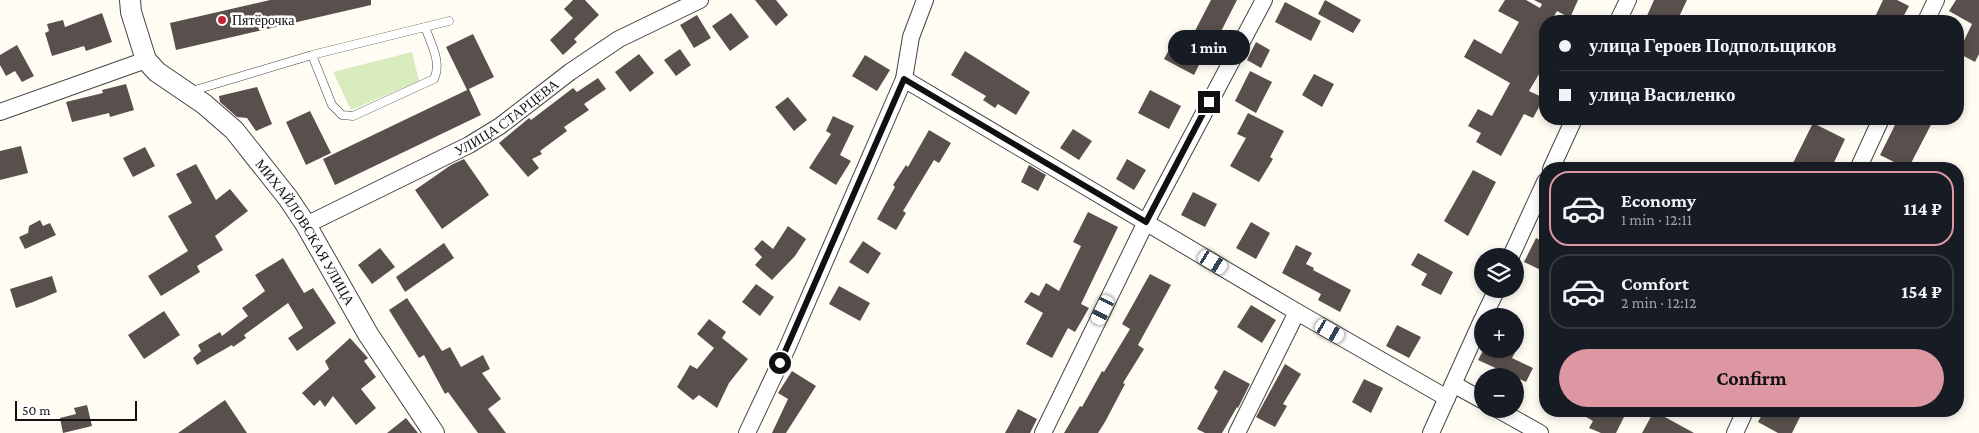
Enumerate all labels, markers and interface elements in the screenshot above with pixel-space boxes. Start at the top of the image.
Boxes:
place label: Пятёрочка [232,12,295,28]
marker: Пятёрочка [216,14,228,26]
callout: 1 min [1168,29,1250,64]
text: улица Героев Подпольщиков [1589,35,1836,56]
text: 1 min [1191,39,1227,56]
street label: УЛИЦА СТАРЦЕВА [452,75,562,159]
text: улица Василенко [1589,84,1736,105]
route end [1198,91,1220,113]
street label: МИХАЙЛОВСКАЯ УЛИЦА [252,156,358,309]
icon: car [1561,186,1606,231]
text: Economy [1621,190,1696,211]
text: 114 ₽ [1903,198,1942,219]
text: 1 min · 12:11 [1621,211,1692,228]
car [1196,248,1229,276]
map controls [1474,248,1524,418]
button: layers [1474,248,1524,298]
icon: car [1561,269,1606,314]
text: Comfort [1621,273,1689,294]
text: 154 ₽ [1901,281,1942,302]
car [1089,293,1116,327]
text: 2 min · 12:12 [1621,294,1697,311]
button: + [1474,308,1524,358]
car [1313,317,1346,345]
button: Confirm [1559,349,1944,407]
route start [769,352,791,374]
button: − [1474,368,1524,418]
scale bar [15,398,138,421]
text: 50 m [22,402,50,418]

